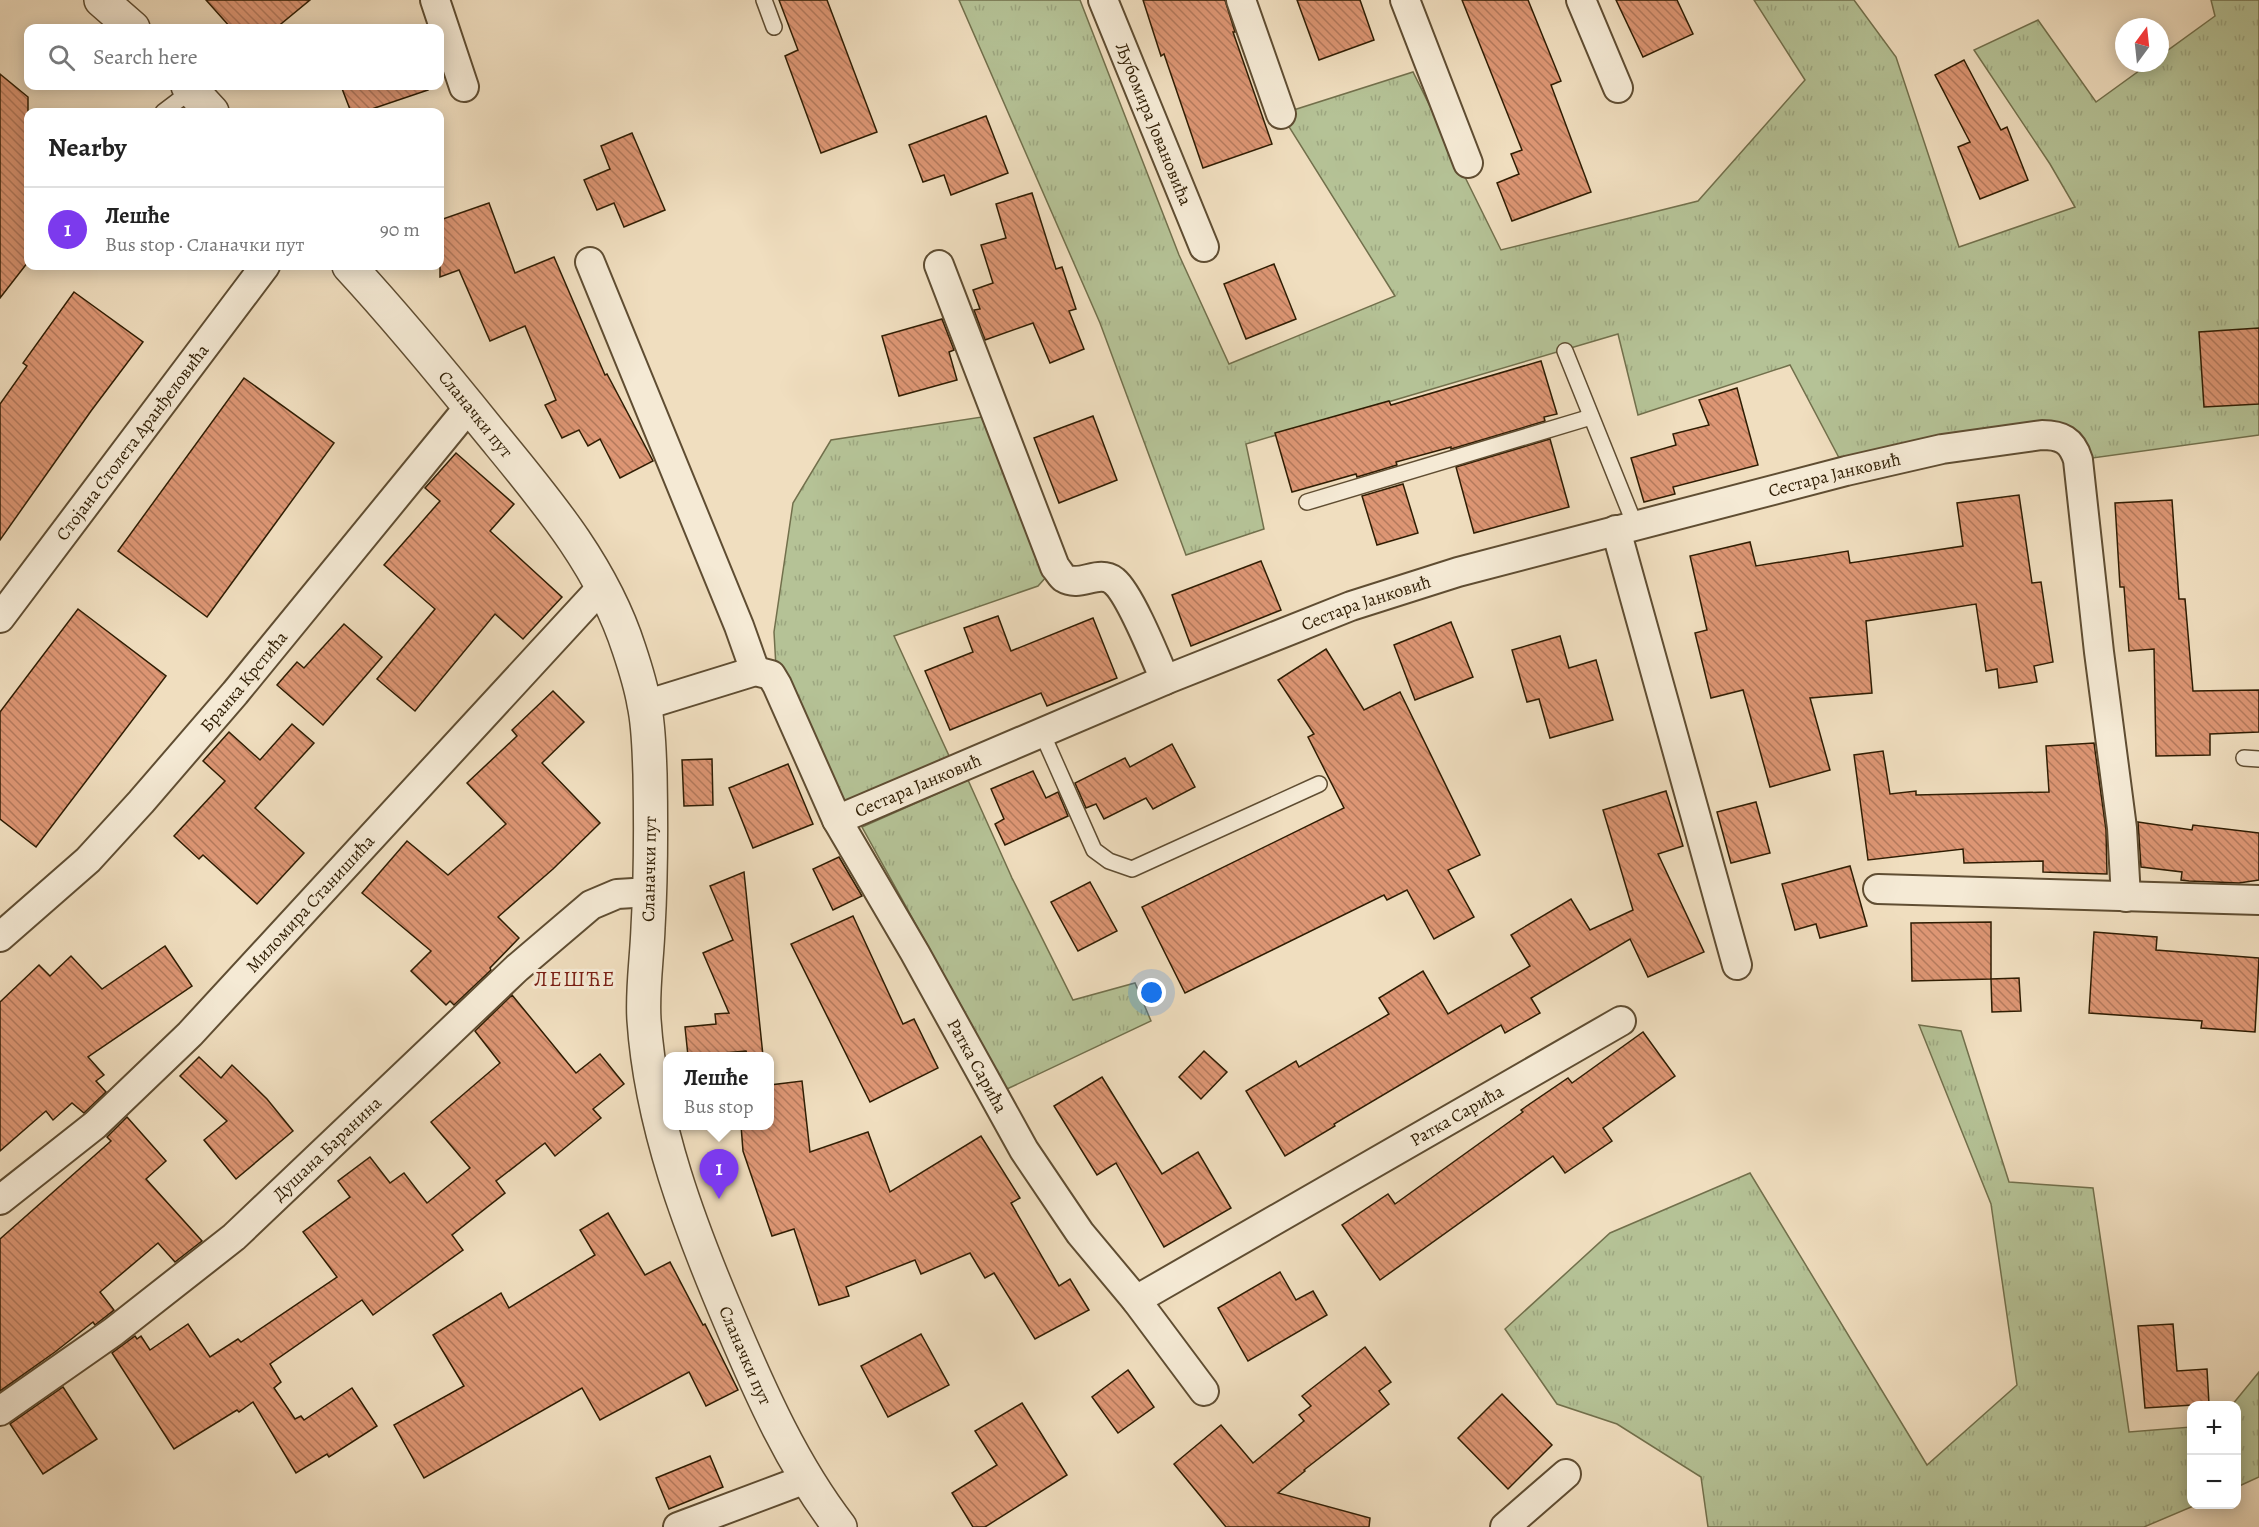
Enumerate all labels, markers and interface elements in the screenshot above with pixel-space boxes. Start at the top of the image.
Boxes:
north arrow [2115,18,2169,72]
search box [24,24,444,90]
street label: Љубомира Јовановића [1110,39,1198,210]
icon: search [45,41,78,74]
text: Search here [93,42,198,72]
text: Nearby [48,130,127,165]
text: Лешће [105,201,170,231]
text: 1 [64,216,71,243]
text: 90 m [380,216,420,243]
text: Bus stop · Сланачки пут [105,231,304,258]
street label: Стојана Столета Аранђеловића [50,338,215,546]
street label: Сланачки пут [433,366,518,463]
street label: Сестара Јанковић [1766,447,1903,503]
street label: Сестара Јанковић [1298,569,1434,637]
street label: Бранка Крстића [195,625,293,737]
street label: Сестара Јанковић [851,748,985,823]
street label: Сланачки пут [636,816,662,922]
street label: Миломира Станишића [241,829,380,978]
district label: ЛЕШЋЕ [534,965,616,993]
your location [1137,978,1166,1007]
street label: Ратка Сарића [942,1014,1013,1118]
popup [663,1052,774,1130]
text: Лешће [684,1063,749,1093]
street label: Ратка Сарића [1406,1079,1509,1152]
street label: Душана Баранина [267,1091,387,1206]
text: Bus stop [684,1093,753,1120]
pin: 1 [700,1150,738,1199]
street label: Сланачки пут [713,1302,778,1409]
map controls [2187,1401,2241,1509]
button: + [2187,1401,2241,1455]
button: − [2187,1455,2241,1509]

